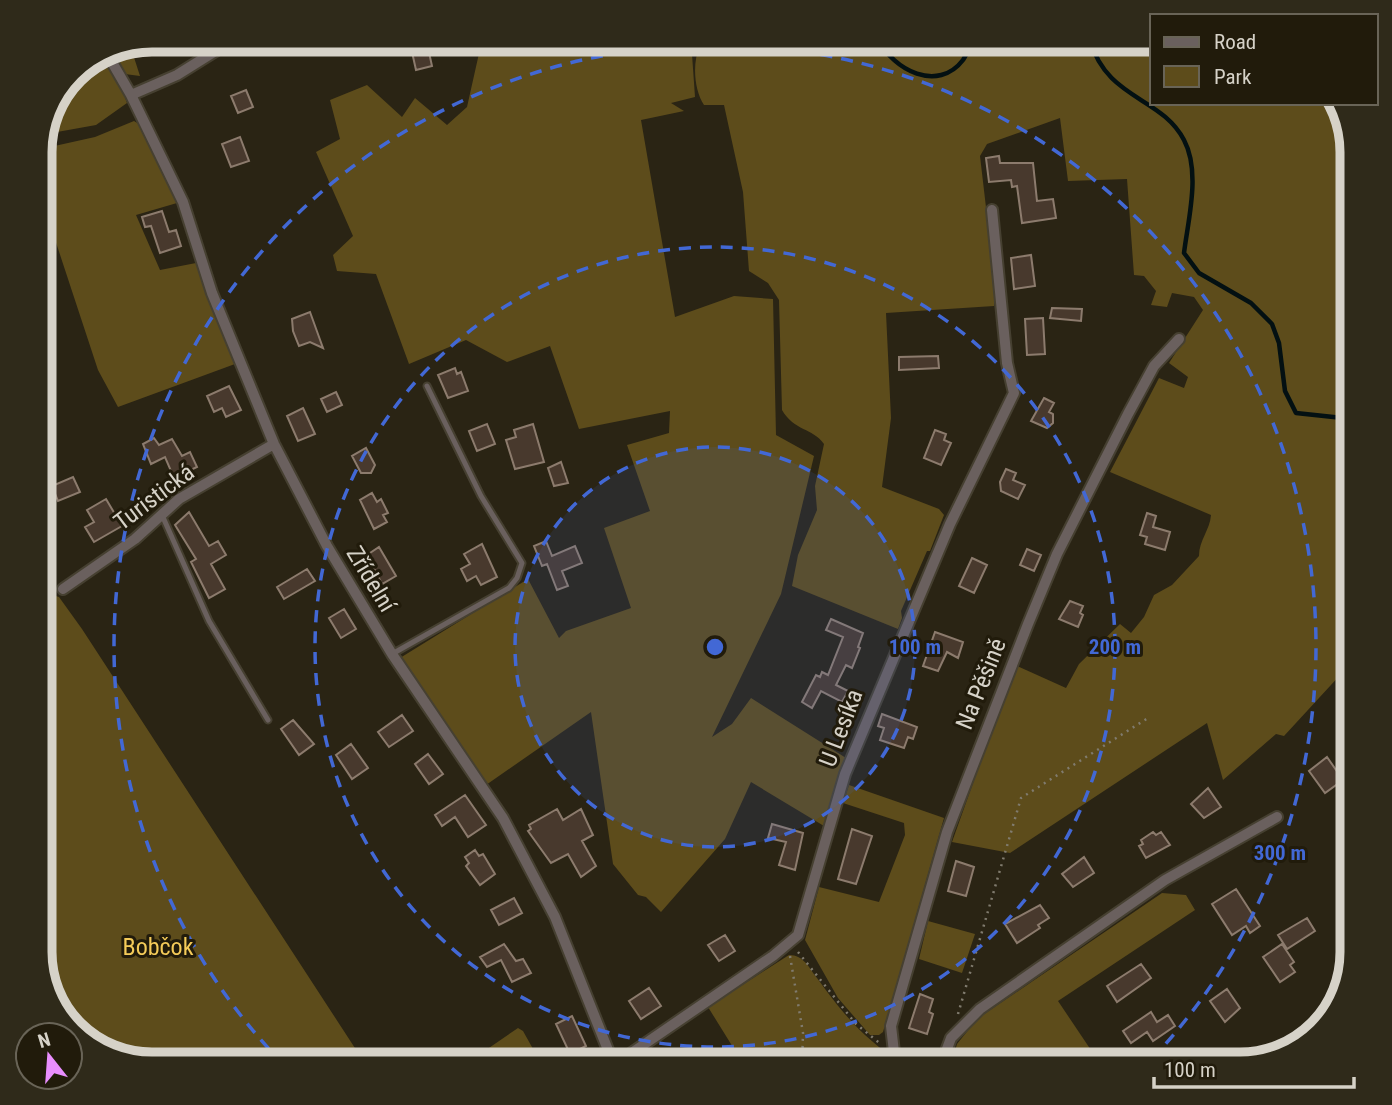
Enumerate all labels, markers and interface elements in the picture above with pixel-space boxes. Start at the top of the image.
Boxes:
legend [1150,14,1378,105]
text: Road [1214,30,1256,54]
text: Park [1214,65,1252,89]
street label: Turistická [109,458,199,536]
street label: Zřídelní [341,541,402,618]
street label: Na Pěšině [950,634,1012,734]
centre of rings [703,635,727,659]
text: 100 m [889,635,941,659]
text: 200 m [1089,635,1141,659]
street label: U Lesíka [813,685,869,771]
text: 300 m [1254,841,1306,865]
park label: Bobčok [123,933,194,961]
north arrow [14,1021,84,1091]
text: N [35,1028,53,1053]
scale bar [1154,1046,1354,1090]
text: 100 m [1164,1058,1216,1082]

